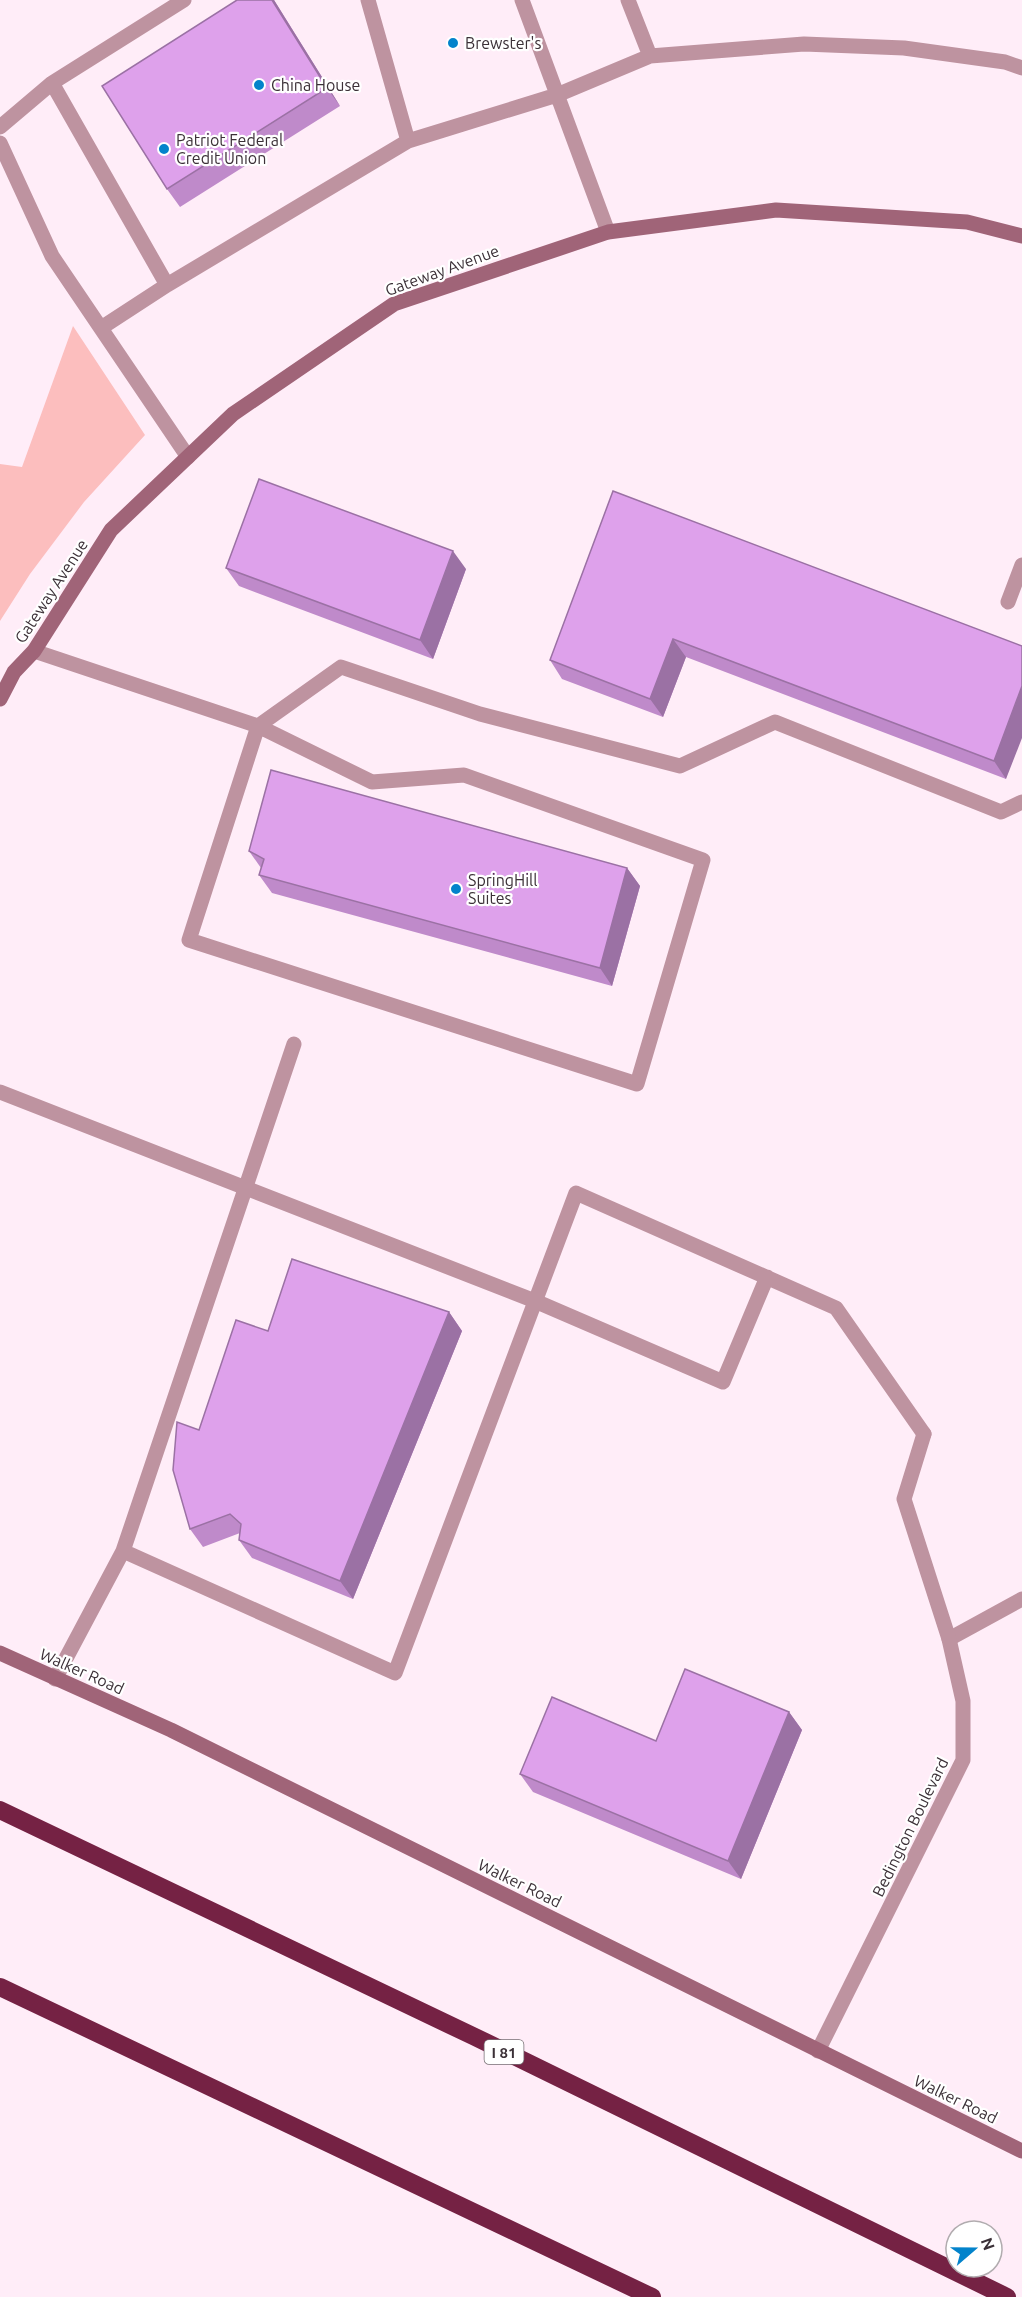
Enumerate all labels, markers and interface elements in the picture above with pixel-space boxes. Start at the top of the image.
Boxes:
place label: Brewster's [465,34,541,52]
marker: Brewster's [446,36,460,50]
place label: China House [271,76,360,94]
marker: China House [252,78,266,92]
place label: Patriot Federal Credit Union [176,131,283,167]
marker: Patriot Federal Credit Union [157,142,171,156]
street label: Gateway Avenue [383,241,501,299]
street label: Gateway Avenue [11,536,91,646]
place label: SpringHill Suites [468,871,537,907]
marker: SpringHill Suites [449,882,463,896]
street label: Walker Road [37,1644,127,1698]
street label: Bedington Boulevard [869,1755,951,1899]
street label: Walker Road [476,1855,564,1911]
road number: I 81 [484,2040,524,2064]
street label: Walker Road [912,2071,1000,2127]
north arrow [944,2219,1004,2279]
text: N [978,2235,999,2253]

